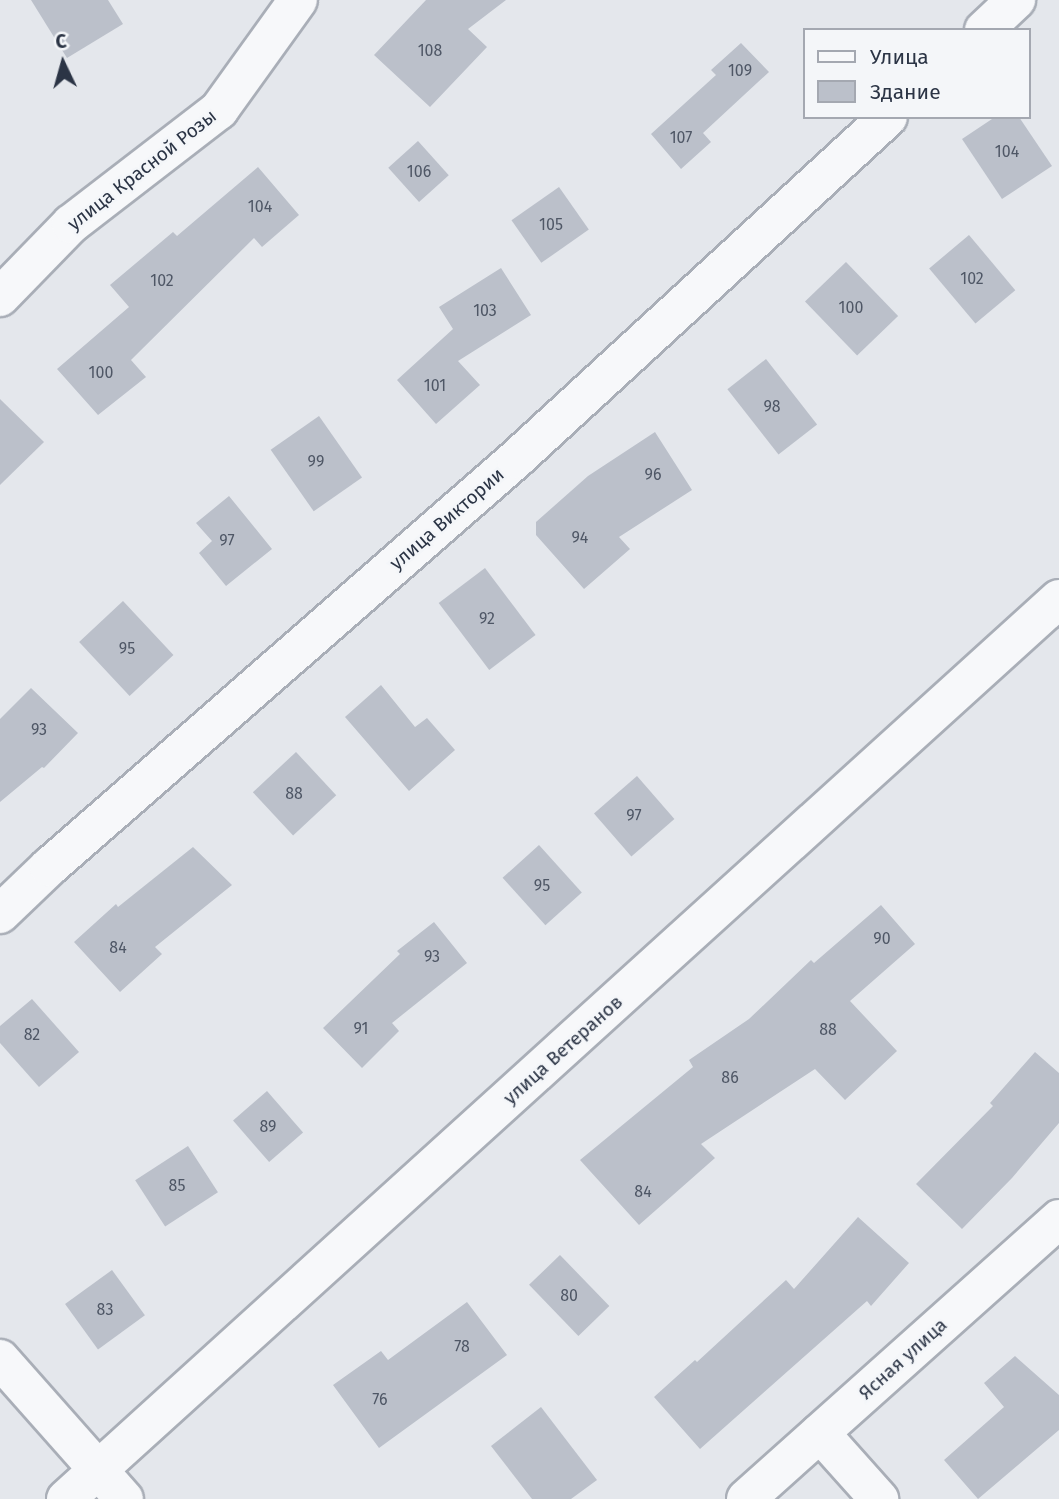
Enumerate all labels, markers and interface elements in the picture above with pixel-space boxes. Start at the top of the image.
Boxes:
north arrow [28,28,98,98]
legend [804,28,1031,119]
text: С [55,30,68,54]
house number: 108 [418,41,442,61]
text: Улица [870,44,929,70]
house number: 109 [728,61,752,81]
text: Здание [870,79,941,105]
street label: улица Красной Розы [63,105,221,235]
house number: 107 [670,128,692,148]
house number: 104 [995,142,1019,162]
house number: 106 [407,162,431,182]
house number: 104 [248,197,272,217]
house number: 105 [539,215,563,235]
house number: 102 [960,269,984,289]
house number: 102 [150,271,174,291]
house number: 100 [839,298,863,318]
house number: 103 [473,301,497,321]
house number: 100 [89,363,113,383]
house number: 101 [424,376,446,396]
house number: 98 [763,397,781,417]
house number: 99 [308,452,324,472]
street label: улица Виктории [385,463,509,575]
house number: 96 [645,465,661,485]
house number: 94 [572,528,588,548]
house number: 97 [219,531,235,551]
house number: 92 [479,609,495,629]
house number: 95 [119,639,135,659]
house number: 93 [31,720,47,740]
house number: 88 [285,784,303,804]
house number: 97 [626,806,642,826]
house number: 95 [534,876,550,896]
house number: 90 [873,929,891,949]
house number: 84 [109,938,127,958]
house number: 93 [424,947,440,967]
street label: улица Ветеранов [499,991,627,1109]
house number: 91 [353,1019,369,1039]
house number: 88 [819,1020,837,1040]
house number: 82 [24,1025,40,1045]
house number: 86 [721,1068,739,1088]
house number: 89 [260,1117,276,1137]
house number: 85 [169,1176,185,1196]
house number: 84 [634,1182,652,1202]
house number: 80 [560,1286,578,1306]
house number: 83 [97,1300,113,1320]
street label: Ясная улица [854,1314,952,1404]
house number: 78 [454,1337,470,1357]
house number: 76 [372,1390,388,1410]

